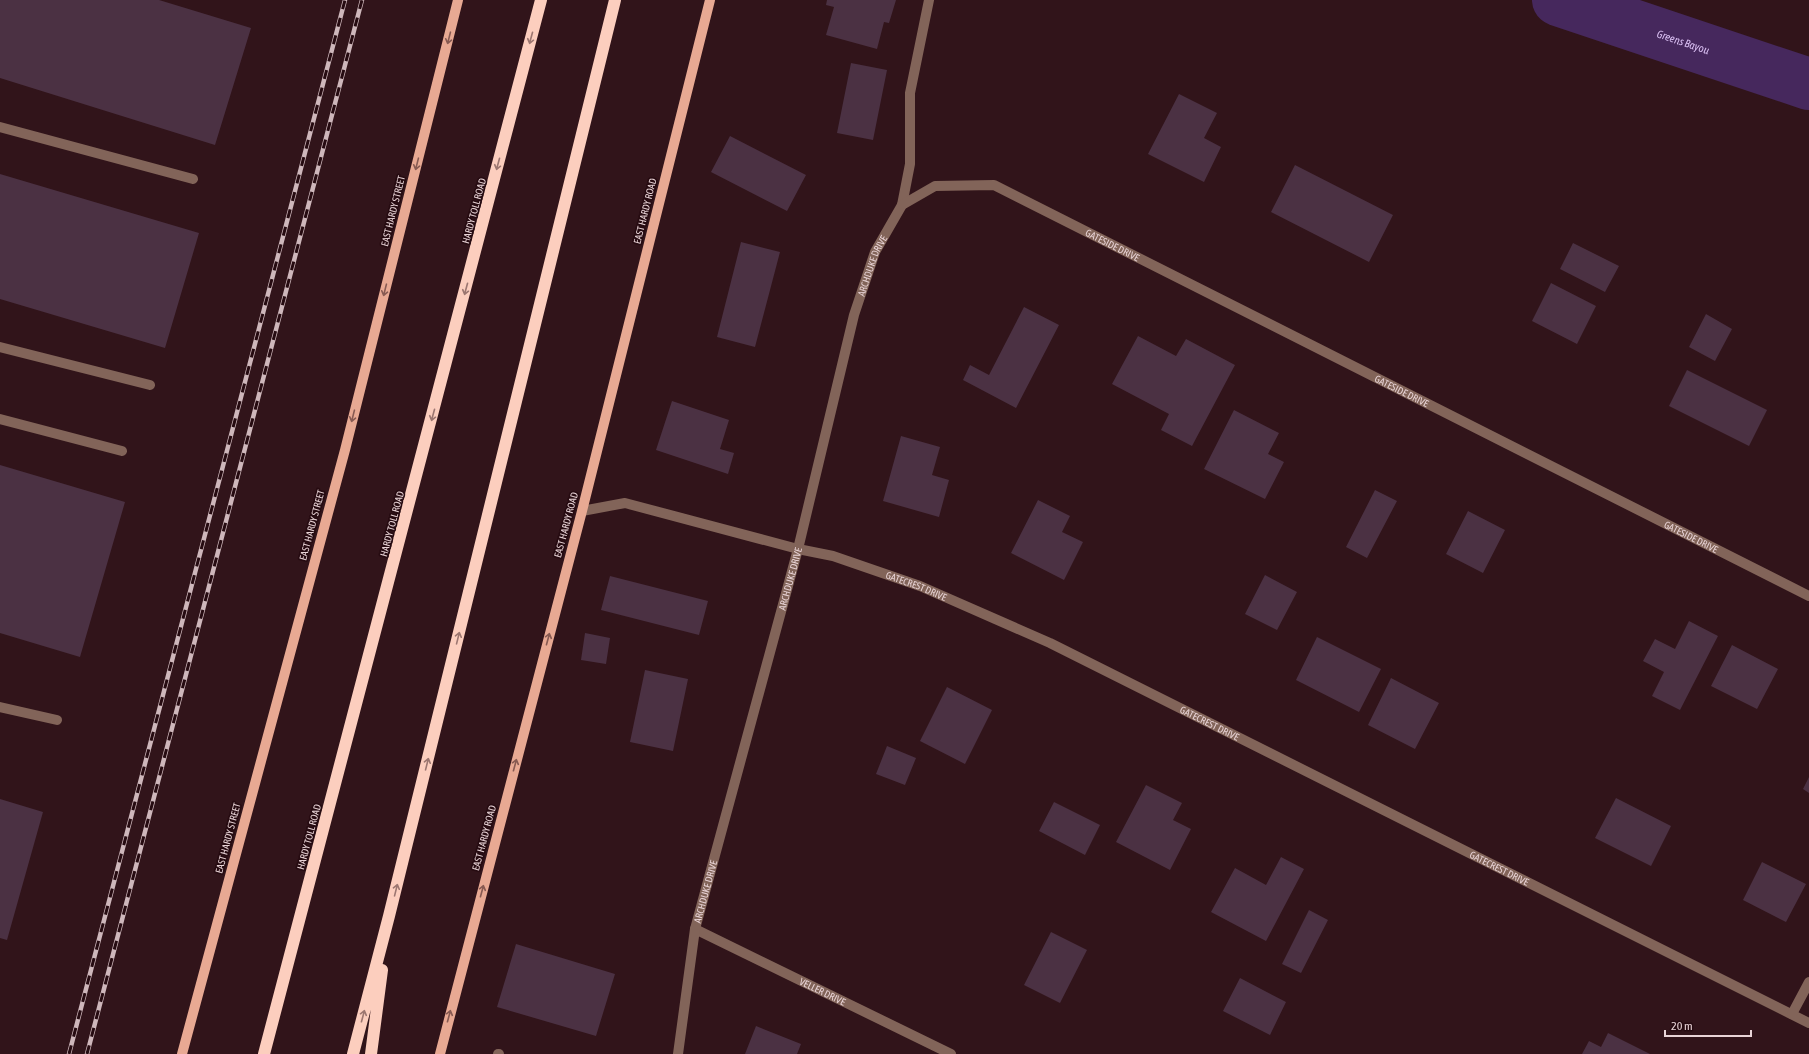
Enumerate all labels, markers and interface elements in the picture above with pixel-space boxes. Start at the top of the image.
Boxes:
water label: Greens Bayou [1655,28,1712,56]
one-way arrow [445,31,452,44]
one-way arrow [527,31,534,44]
one-way arrow [413,157,420,170]
one-way arrow [494,157,502,170]
street label: EAST HARDY STREET [379,174,407,247]
street label: HARDY TOLL ROAD [460,177,488,245]
street label: EAST HARDY ROAD [632,177,659,245]
street label: GATESIDE DRIVE [1084,227,1142,263]
street label: ARCHDUKE DRIVE [855,233,889,298]
one-way arrow [381,283,389,296]
one-way arrow [461,283,469,296]
street label: GATESIDE DRIVE [1373,373,1431,409]
one-way arrow [428,408,436,421]
one-way arrow [349,409,357,422]
street label: EAST HARDY STREET [297,488,327,561]
street label: HARDY TOLL ROAD [378,490,406,558]
street label: EAST HARDY ROAD [552,491,580,559]
street label: GATESIDE DRIVE [1662,518,1721,555]
street label: ARCHDUKE DRIVE [776,545,804,611]
street label: GATECREST DRIVE [884,569,949,603]
one-way arrow [455,632,462,645]
one-way arrow [545,633,553,646]
street label: GATECREST DRIVE [1178,704,1242,743]
one-way arrow [424,758,431,771]
one-way arrow [512,759,520,772]
street label: EAST HARDY STREET [213,801,243,874]
street label: HARDY TOLL ROAD [295,803,323,871]
street label: EAST HARDY ROAD [470,804,498,872]
street label: GATECREST DRIVE [1468,849,1531,888]
street label: ARCHDUKE DRIVE [691,858,719,924]
one-way arrow [392,884,400,897]
one-way arrow [479,884,487,897]
street label: VELLER DRIVE [798,975,848,1008]
one-way arrow [360,1010,368,1023]
one-way arrow [446,1010,454,1023]
scale bar [1665,1012,1751,1038]
text: 20 m [1671,1019,1693,1033]

